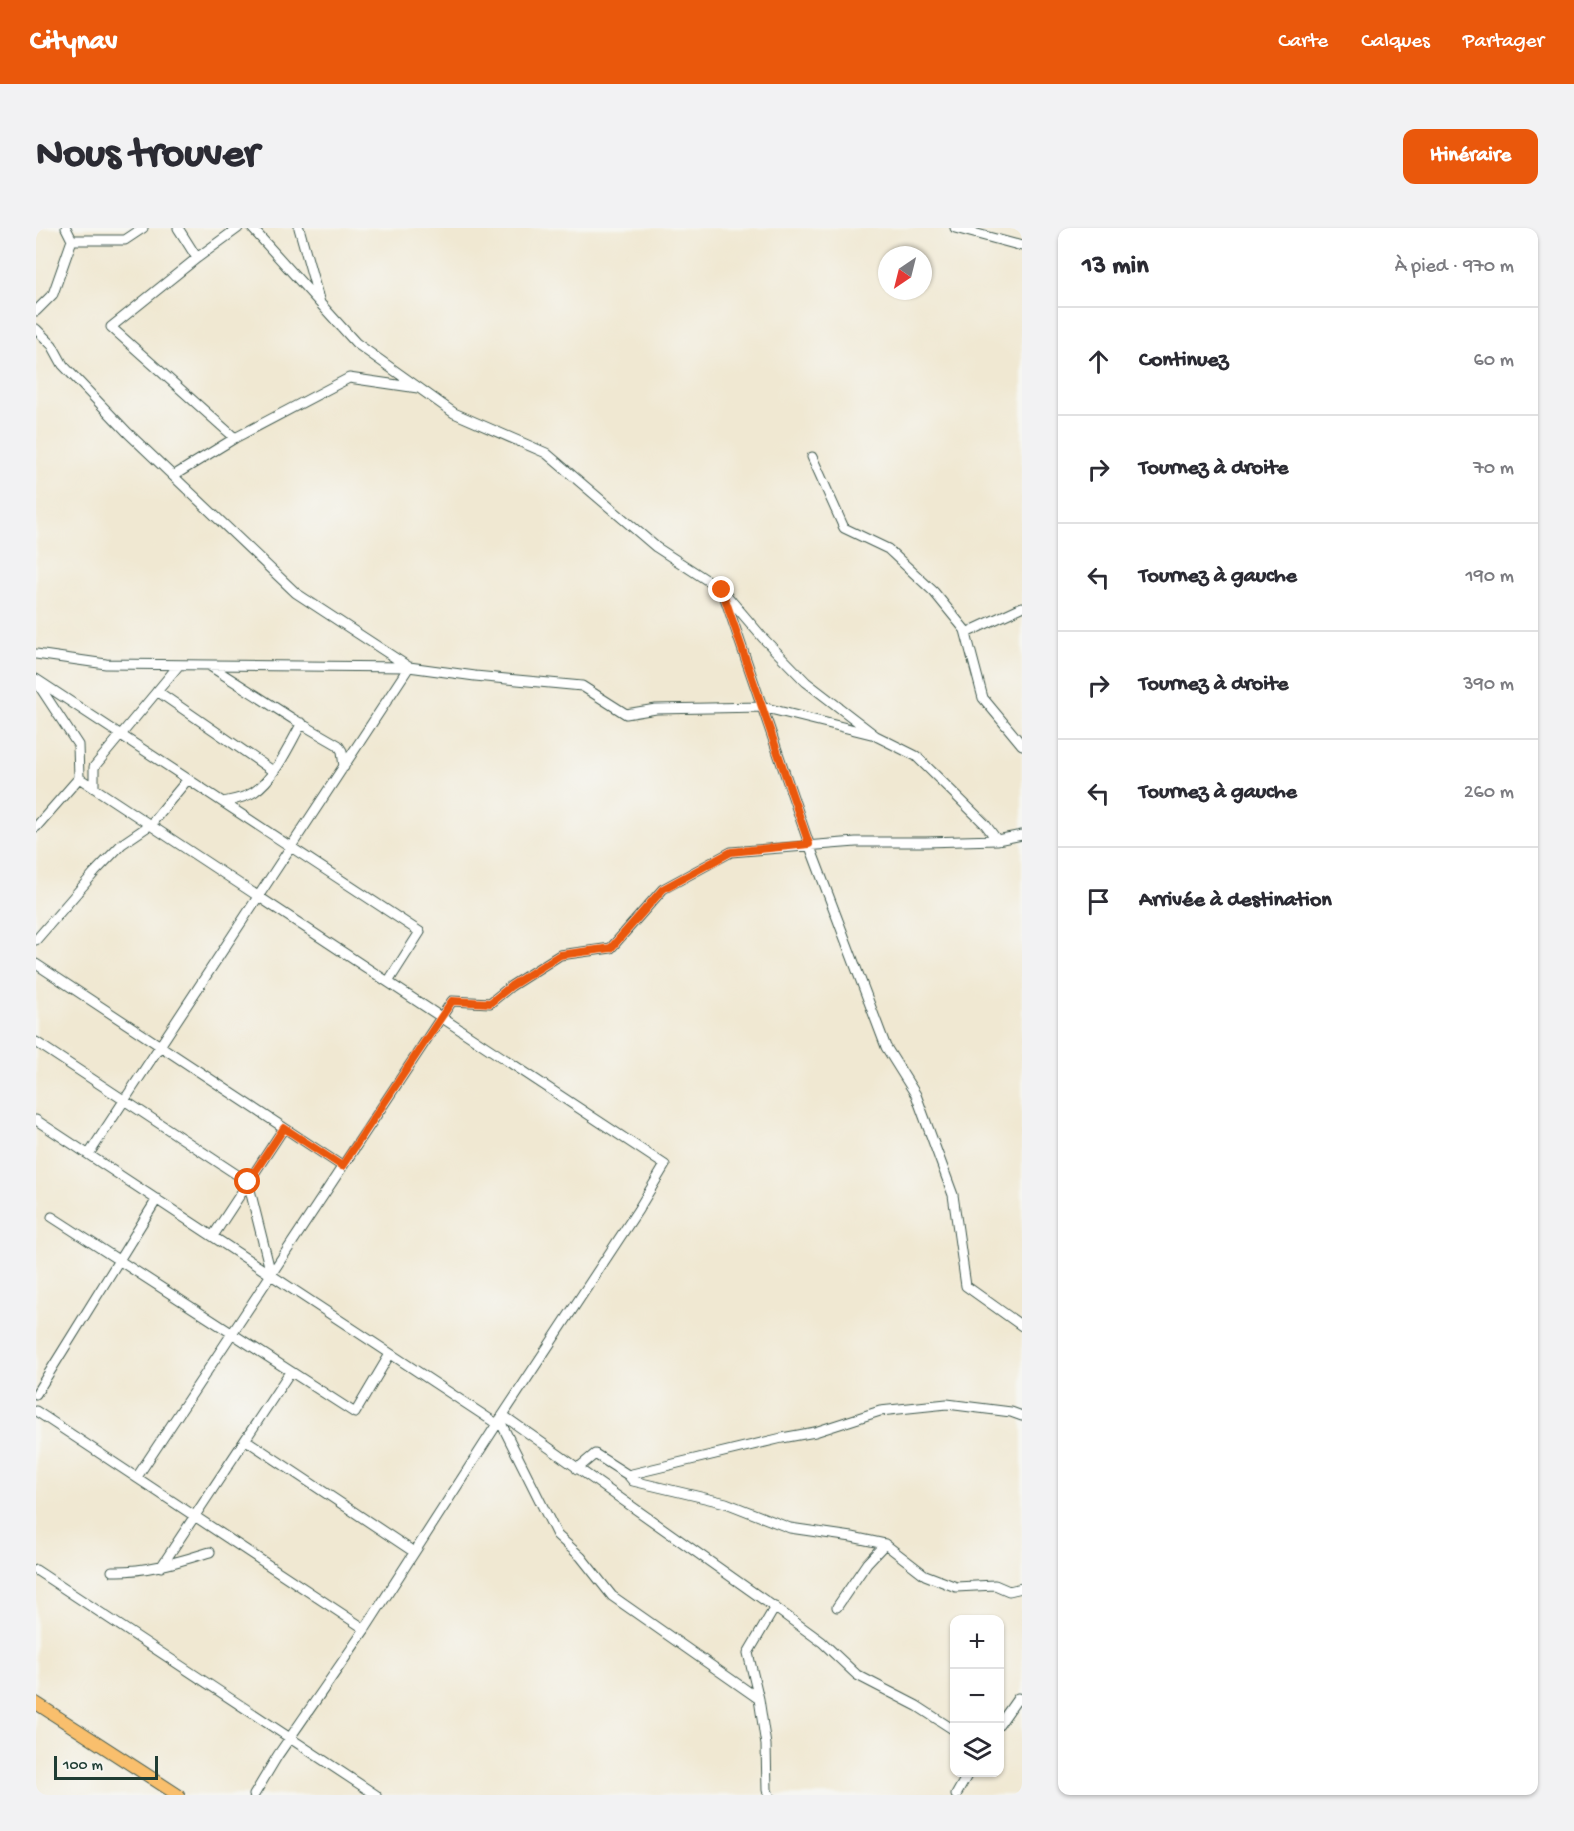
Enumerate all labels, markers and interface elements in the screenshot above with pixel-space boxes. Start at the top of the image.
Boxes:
text: Citynav [30,26,118,59]
text: Carte [1278,30,1328,55]
text: Calques [1361,30,1430,55]
text: Partager [1463,30,1544,55]
button: Itinéraire [1403,129,1538,184]
text: Nous trouver [36,132,259,181]
north arrow [878,246,932,300]
text: 13 min [1082,252,1149,283]
text: À pied · 970 m [1395,256,1514,279]
icon: ahead [1082,345,1115,378]
text: Continuez [1139,348,1228,374]
text: 60 m [1474,350,1514,373]
icon: right [1082,453,1115,486]
text: Tournez à droite [1139,456,1288,482]
text: 70 m [1473,458,1514,481]
icon: left [1082,561,1115,594]
text: Tournez à gauche [1139,564,1297,590]
text: 190 m [1466,566,1514,589]
route end [708,576,734,602]
icon: right [1082,669,1115,702]
text: Tournez à droite [1139,672,1288,698]
text: 390 m [1463,674,1514,697]
icon: left [1082,777,1115,810]
text: Tournez à gauche [1139,780,1297,806]
text: 260 m [1464,782,1514,805]
icon: arrive [1082,885,1115,918]
text: Arrivée à destination [1139,888,1332,914]
route start [234,1168,260,1194]
map controls [950,1615,1004,1777]
button: + [950,1615,1004,1669]
button: − [950,1669,1004,1723]
button: layers [950,1723,1004,1777]
scale bar [54,1753,158,1780]
text: 100 m [63,1757,103,1776]

